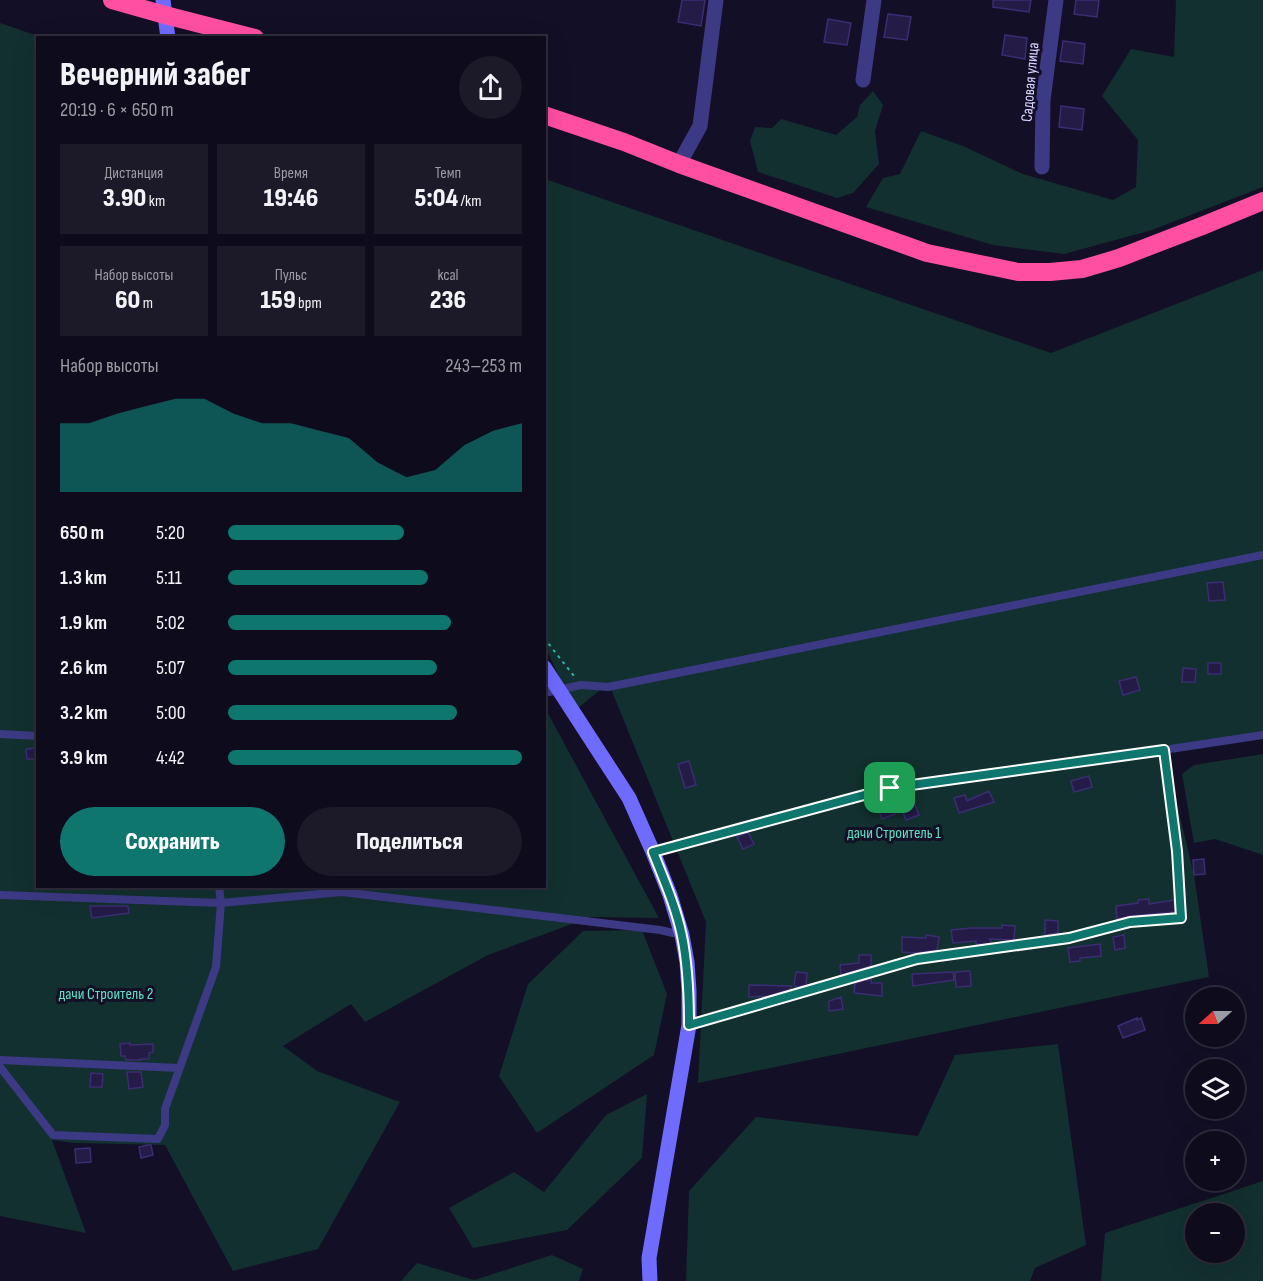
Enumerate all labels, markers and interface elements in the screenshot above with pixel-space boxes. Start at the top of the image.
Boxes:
street label: Садовая улица [1018,42,1043,123]
text: Вечерний забег [60,55,251,95]
button: share [459,56,522,119]
text: 20:19 · 6 × 650 m [60,98,174,122]
text: Дистанция [105,164,163,183]
text: Время [274,164,308,183]
text: Темп [435,164,461,183]
text: 3.90 [103,183,146,214]
text: 19:46 [264,183,318,214]
text: 5:04 [415,183,458,214]
text: km [146,192,165,211]
text: /km [458,192,481,211]
text: Набор высоты [95,266,173,285]
text: Пульс [275,266,307,285]
text: kcal [437,266,459,285]
text: 60 [115,285,140,316]
text: 159 [260,285,296,316]
text: 236 [430,285,466,316]
text: m [140,294,153,313]
text: bpm [296,294,322,313]
text: Набор высоты [60,354,159,378]
text: 243–253 m [445,354,522,378]
text: 650 m [60,521,104,545]
text: 5:20 [156,521,185,545]
text: 1.3 km [60,566,107,590]
text: 5:11 [156,566,182,590]
text: 1.9 km [60,611,107,635]
text: 5:02 [156,611,185,635]
text: 2.6 km [60,656,107,680]
text: 5:07 [156,656,185,680]
text: 3.2 km [60,701,108,725]
text: 5:00 [156,701,186,725]
text: 3.9 km [60,746,108,770]
text: 4:42 [156,746,185,770]
pin [864,762,915,813]
icon: arrive [873,771,906,804]
button: Сохранить [60,807,285,876]
button: Поделиться [297,807,522,876]
park label: дачи Строитель 1 [847,824,941,843]
park label: дачи Строитель 2 [59,985,153,1004]
north arrow [1185,987,1245,1047]
map controls [1185,987,1245,1263]
button: layers [1185,1059,1245,1119]
button: + [1185,1131,1245,1191]
button: − [1185,1203,1245,1263]

